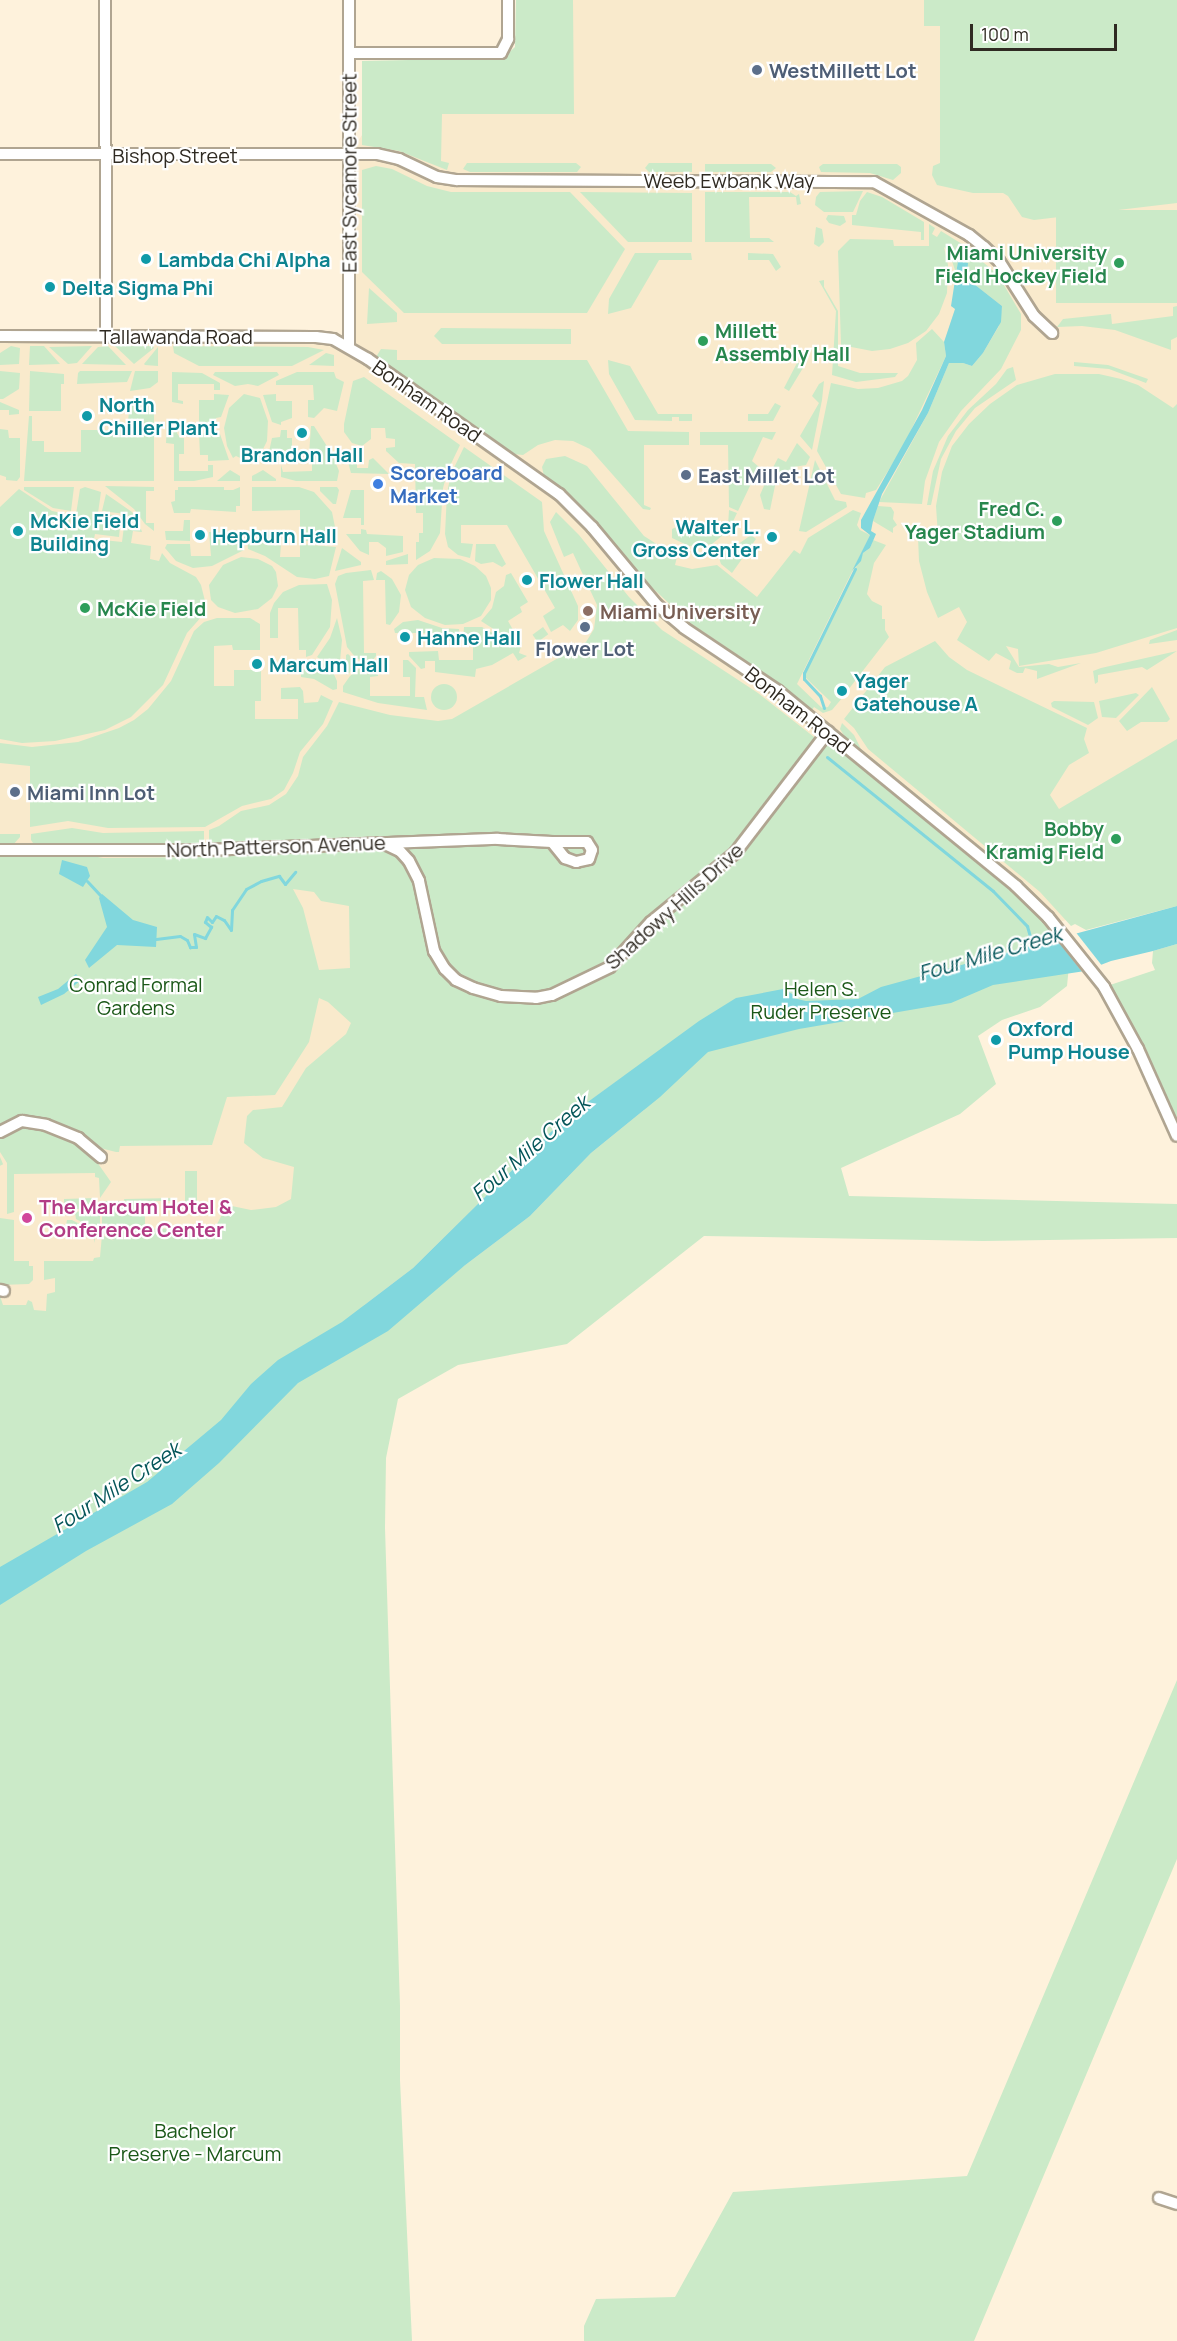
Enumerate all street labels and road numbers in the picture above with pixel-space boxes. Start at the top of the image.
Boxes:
street label: East Sycamore Street [337,73,361,273]
street label: Bishop Street [112,143,238,167]
street label: Weeb Ewbank Way [643,168,815,192]
street label: Tallawanda Road [99,324,253,348]
street label: Bonham Road [368,355,486,447]
street label: Bonham Road [740,661,856,759]
street label: North Patterson Avenue [166,830,386,862]
street label: Shadowy Hills Drive [600,838,748,974]

